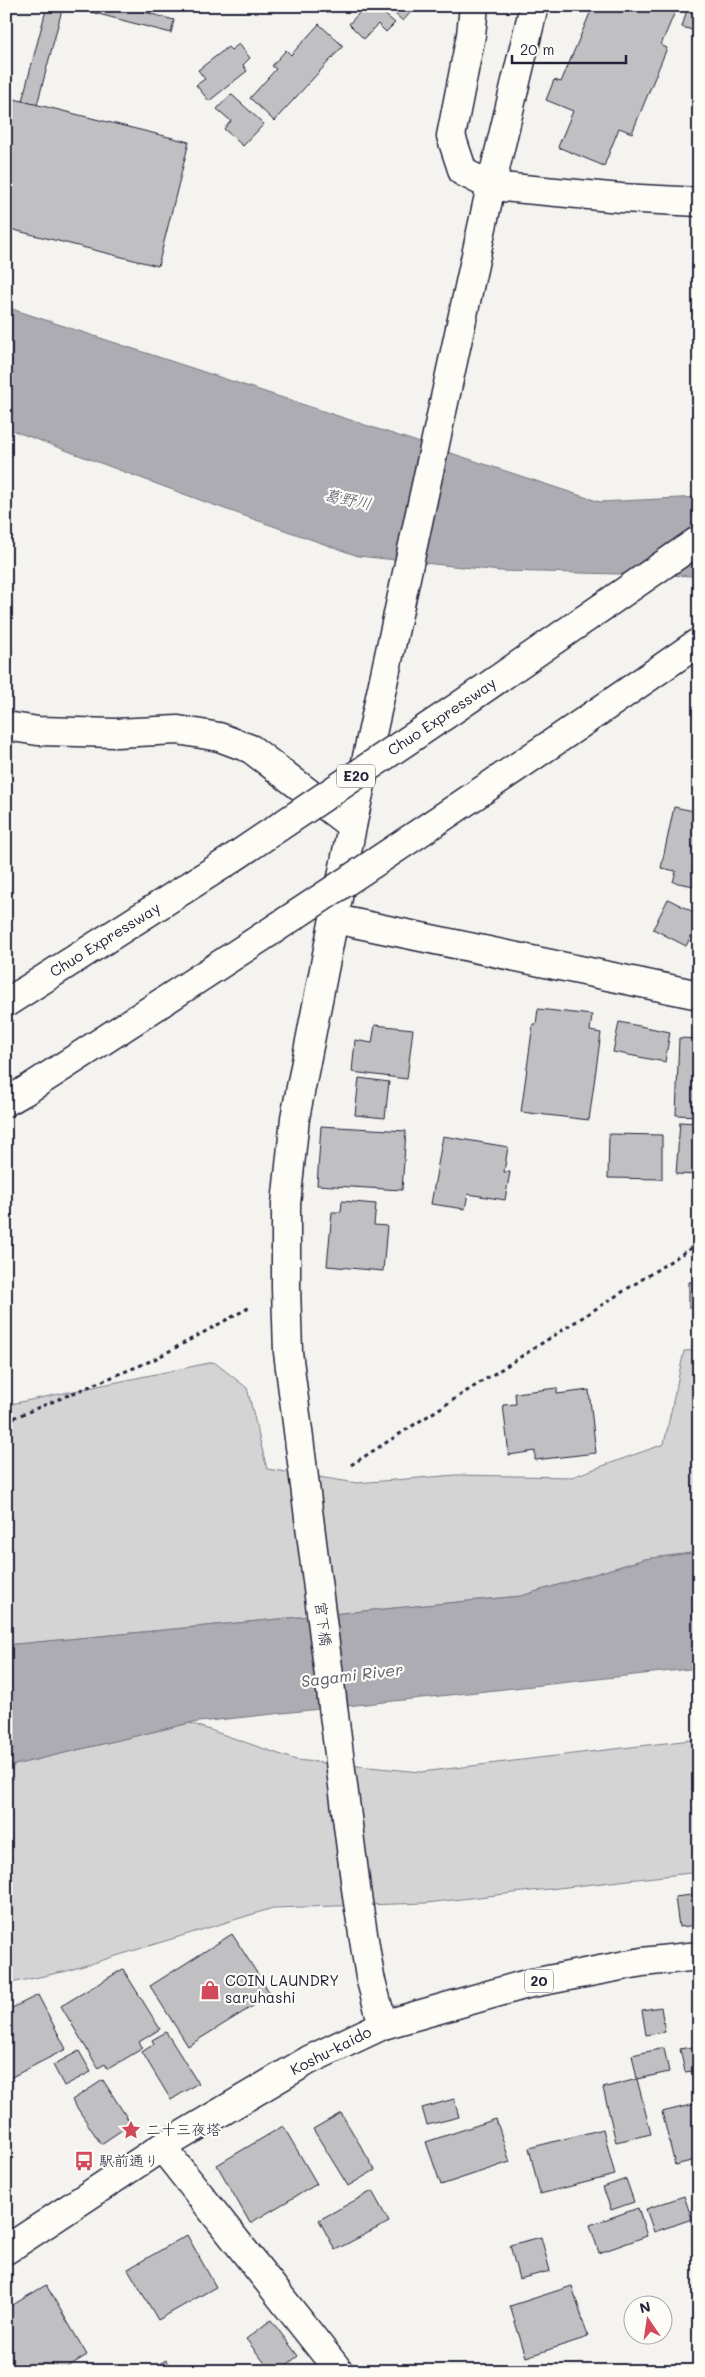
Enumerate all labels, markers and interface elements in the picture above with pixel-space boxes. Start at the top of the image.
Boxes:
scale bar [512,32,626,64]
text: 20 m [520,39,554,59]
water label: 葛野川 [322,483,374,514]
street label: Chuo Expressway [383,672,500,760]
road number: E20 [337,764,375,788]
street label: Chuo Expressway [45,897,164,981]
street label: 宮下橋 [311,1600,337,1647]
water label: Sagami River [300,1658,404,1691]
place label: COIN LAUNDRY saruhashi [225,1970,339,2007]
road number: 20 [525,1970,553,1992]
shop icon: COIN LAUNDRY saruhashi [199,1979,221,2001]
street label: Koshu-kaido [287,2021,375,2079]
place icon: 二十三夜塔 [120,2119,142,2141]
place label: 二十三夜塔 [146,2119,221,2139]
bus stop icon: 駅前通り [73,2150,95,2172]
place label: 駅前通り [99,2150,159,2170]
north arrow [622,2294,672,2344]
text: N [638,2296,652,2317]

